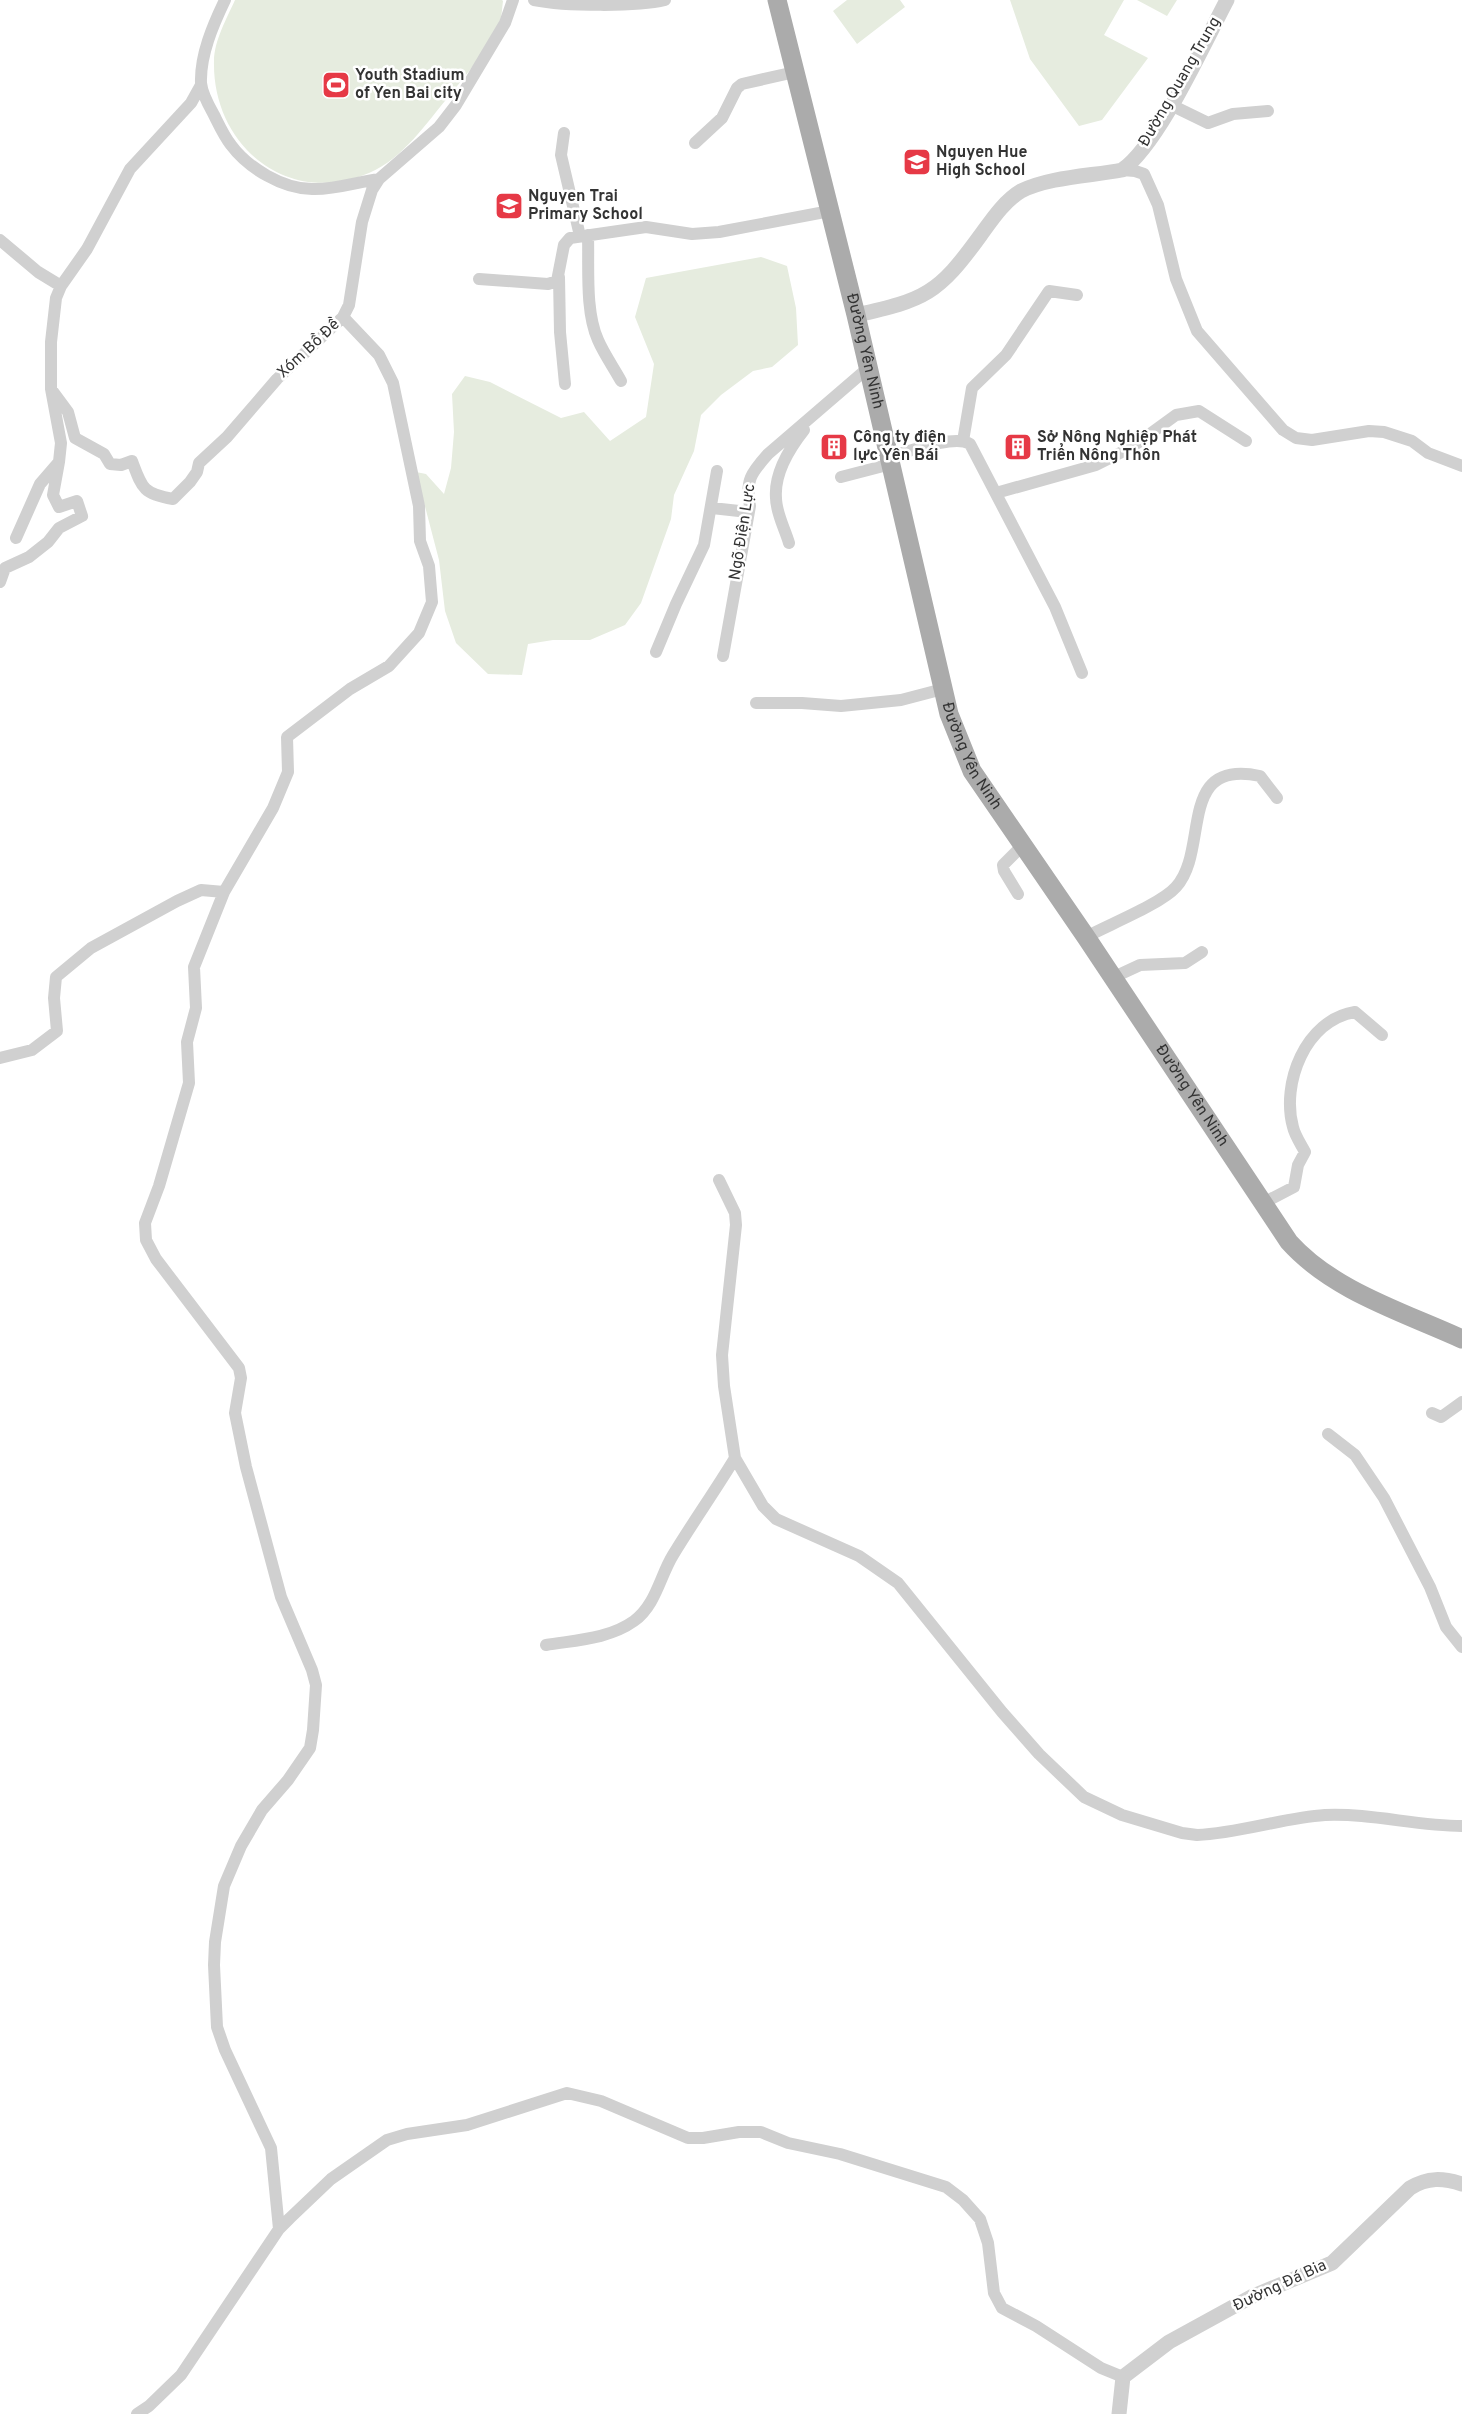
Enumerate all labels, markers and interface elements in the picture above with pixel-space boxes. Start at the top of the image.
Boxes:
street label: Đường Quang Trung [1135,13,1225,151]
place label: Youth Stadium of Yen Bai city [355,66,465,104]
sports icon: Youth Stadium of Yen Bai city [321,70,351,100]
place label: Nguyen Hue High School [936,143,1027,181]
school or university icon: Nguyen Hue High School [902,147,932,177]
place label: Nguyen Trai Primary School [528,187,643,225]
school or university icon: Nguyen Trai Primary School [494,191,524,221]
street label: Đường Yên Ninh [841,291,888,411]
street label: Xóm Bồ Đề [273,314,345,383]
place label: Công ty điện lực Yên Bái [853,428,946,466]
place label: Sở Nông Nghiệp Phát Triển Nông Thôn [1037,428,1197,466]
building icon: Công ty điện lực Yên Bái [819,432,849,462]
building icon: Sở Nông Nghiệp Phát Triển Nông Thôn [1003,432,1033,462]
street label: Ngõ Điện Lực [726,482,760,582]
street label: Đường Yên Ninh [937,700,1006,814]
street label: Đường Yên Ninh [1151,1041,1233,1151]
street label: Đường Đá Bia [1230,2256,1330,2316]

